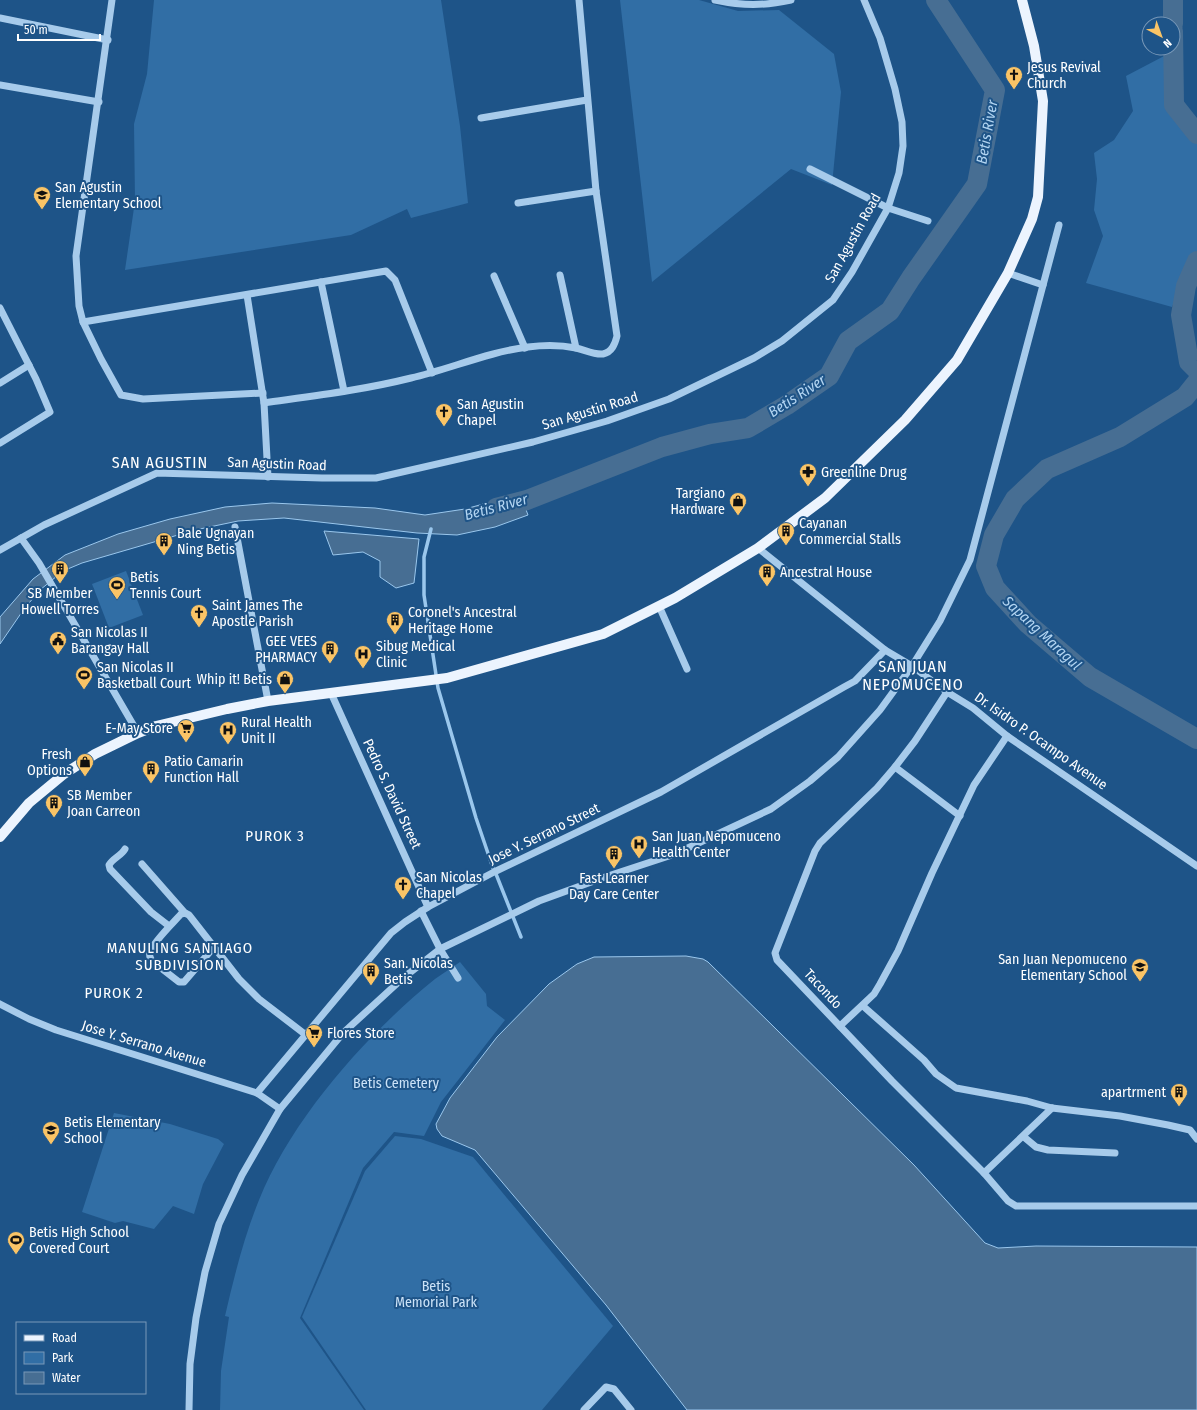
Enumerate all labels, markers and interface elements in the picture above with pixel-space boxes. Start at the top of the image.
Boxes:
scale bar [18,16,100,42]
north arrow [1141,16,1181,56]
text: 50 m [24,23,48,37]
text: N [1160,36,1174,50]
place label: Jesus Revival Church [1027,59,1101,92]
church icon: Jesus Revival Church [1004,65,1024,90]
water label: Betis River [973,98,1002,165]
place label: San Agustin Elementary School [55,179,162,212]
school or university icon: San Agustin Elementary School [32,185,52,210]
street label: San Agustin Road [821,190,885,286]
water label: Betis River [765,370,830,421]
street label: San Agustin Road [540,388,640,434]
place label: San Agustin Chapel [457,396,524,429]
church icon: San Agustin Chapel [434,402,454,427]
district label: SAN AGUSTIN [112,453,208,472]
street label: San Agustin Road [227,454,327,474]
pharmacy icon: Greenline Drug [798,462,818,487]
place label: Greenline Drug [821,464,907,481]
place label: Targiano Hardware [670,485,725,518]
water label: Betis River [462,490,530,524]
shop icon: Targiano Hardware [728,491,748,516]
place label: Cayanan Commercial Stalls [799,515,901,548]
building icon: Cayanan Commercial Stalls [776,521,796,546]
place label: Bale Ugnayan Ning Betis [177,525,254,558]
building icon: Bale Ugnayan Ning Betis [154,531,174,556]
building icon: SB Member Howell Torres [50,559,70,584]
building icon: Ancestral House [757,562,777,587]
place label: Ancestral House [780,564,872,581]
place label: Betis Tennis Court [130,569,202,602]
sports icon: Betis Tennis Court [107,575,127,600]
place label: SB Member Howell Torres [21,585,99,618]
water label: Sapang Maragul [998,591,1085,674]
place label: Saint James The Apostle Parish [212,597,303,630]
church icon: Saint James The Apostle Parish [189,603,209,628]
place label: Coronel's Ancestral Heritage Home [408,604,517,637]
building icon: Coronel's Ancestral Heritage Home [385,610,405,635]
place label: San Nicolas II Barangay Hall [71,624,150,657]
public building icon: San Nicolas II Barangay Hall [48,630,68,655]
place label: GEE VEES PHARMACY [255,633,317,666]
place label: Sibug Medical Clinic [376,638,456,671]
building icon: GEE VEES PHARMACY [320,639,340,664]
hospital icon: Sibug Medical Clinic [353,644,373,669]
district label: SAN JUAN NEPOMUCENO [862,657,964,694]
place label: San Nicolas II Basketball Court [97,659,191,692]
sports icon: San Nicolas II Basketball Court [74,665,94,690]
shop icon: Whip it! Betis [275,669,295,694]
place label: Whip it! Betis [197,671,272,688]
street label: Dr. Isidro P. Ocampo Avenue [971,689,1111,793]
place label: Rural Health Unit II [241,714,312,747]
supermarket icon: E-May Store [176,718,196,743]
place label: E-May Store [105,720,173,737]
hospital icon: Rural Health Unit II [218,720,238,745]
street label: Pedro S. David Street [359,736,425,852]
place label: Fresh Options [27,746,72,779]
shop icon: Fresh Options [75,752,95,777]
place label: Patio Camarin Function Hall [164,753,243,786]
building icon: Patio Camarin Function Hall [141,759,161,784]
place label: SB Member Joan Carreon [67,787,140,820]
building icon: SB Member Joan Carreon [44,793,64,818]
street label: Jose Y. Serrano Street [486,799,603,868]
district label: PUROK 3 [245,827,305,845]
place label: San Juan Nepomuceno Health Center [652,828,781,861]
hospital icon: San Juan Nepomuceno Health Center [629,834,649,859]
building icon: Fast Learner Day Care Center [604,844,624,869]
place label: San Nicolas Chapel [416,869,482,902]
place label: Fast Learner Day Care Center [569,870,659,903]
church icon: San Nicolas Chapel [393,875,413,900]
district label: MANULING SANTIAGO SUBDIVISION [107,939,253,974]
place label: San Juan Nepomuceno Elementary School [998,951,1127,984]
place label: San. Nicolas Betis [384,955,453,988]
school or university icon: San Juan Nepomuceno Elementary School [1130,957,1150,982]
building icon: San. Nicolas Betis [361,961,381,986]
street label: Tacondo [800,966,846,1012]
district label: PUROK 2 [84,984,144,1002]
street label: Jose Y. Serrano Avenue [80,1017,208,1071]
supermarket icon: Flores Store [304,1023,324,1048]
place label: Flores Store [327,1025,395,1042]
park label: Betis Cemetery [353,1075,440,1092]
building icon: apartrment [1169,1082,1189,1107]
place label: apartrment [1101,1084,1166,1101]
place label: Betis Elementary School [64,1114,161,1147]
school or university icon: Betis Elementary School [41,1120,61,1145]
place label: Betis High School Covered Court [29,1224,129,1257]
sports icon: Betis High School Covered Court [6,1230,26,1255]
park label: Betis Memorial Park [395,1278,477,1311]
legend [16,1322,146,1394]
text: Road [52,1331,77,1345]
text: Park [52,1351,74,1365]
text: Water [52,1371,81,1385]

